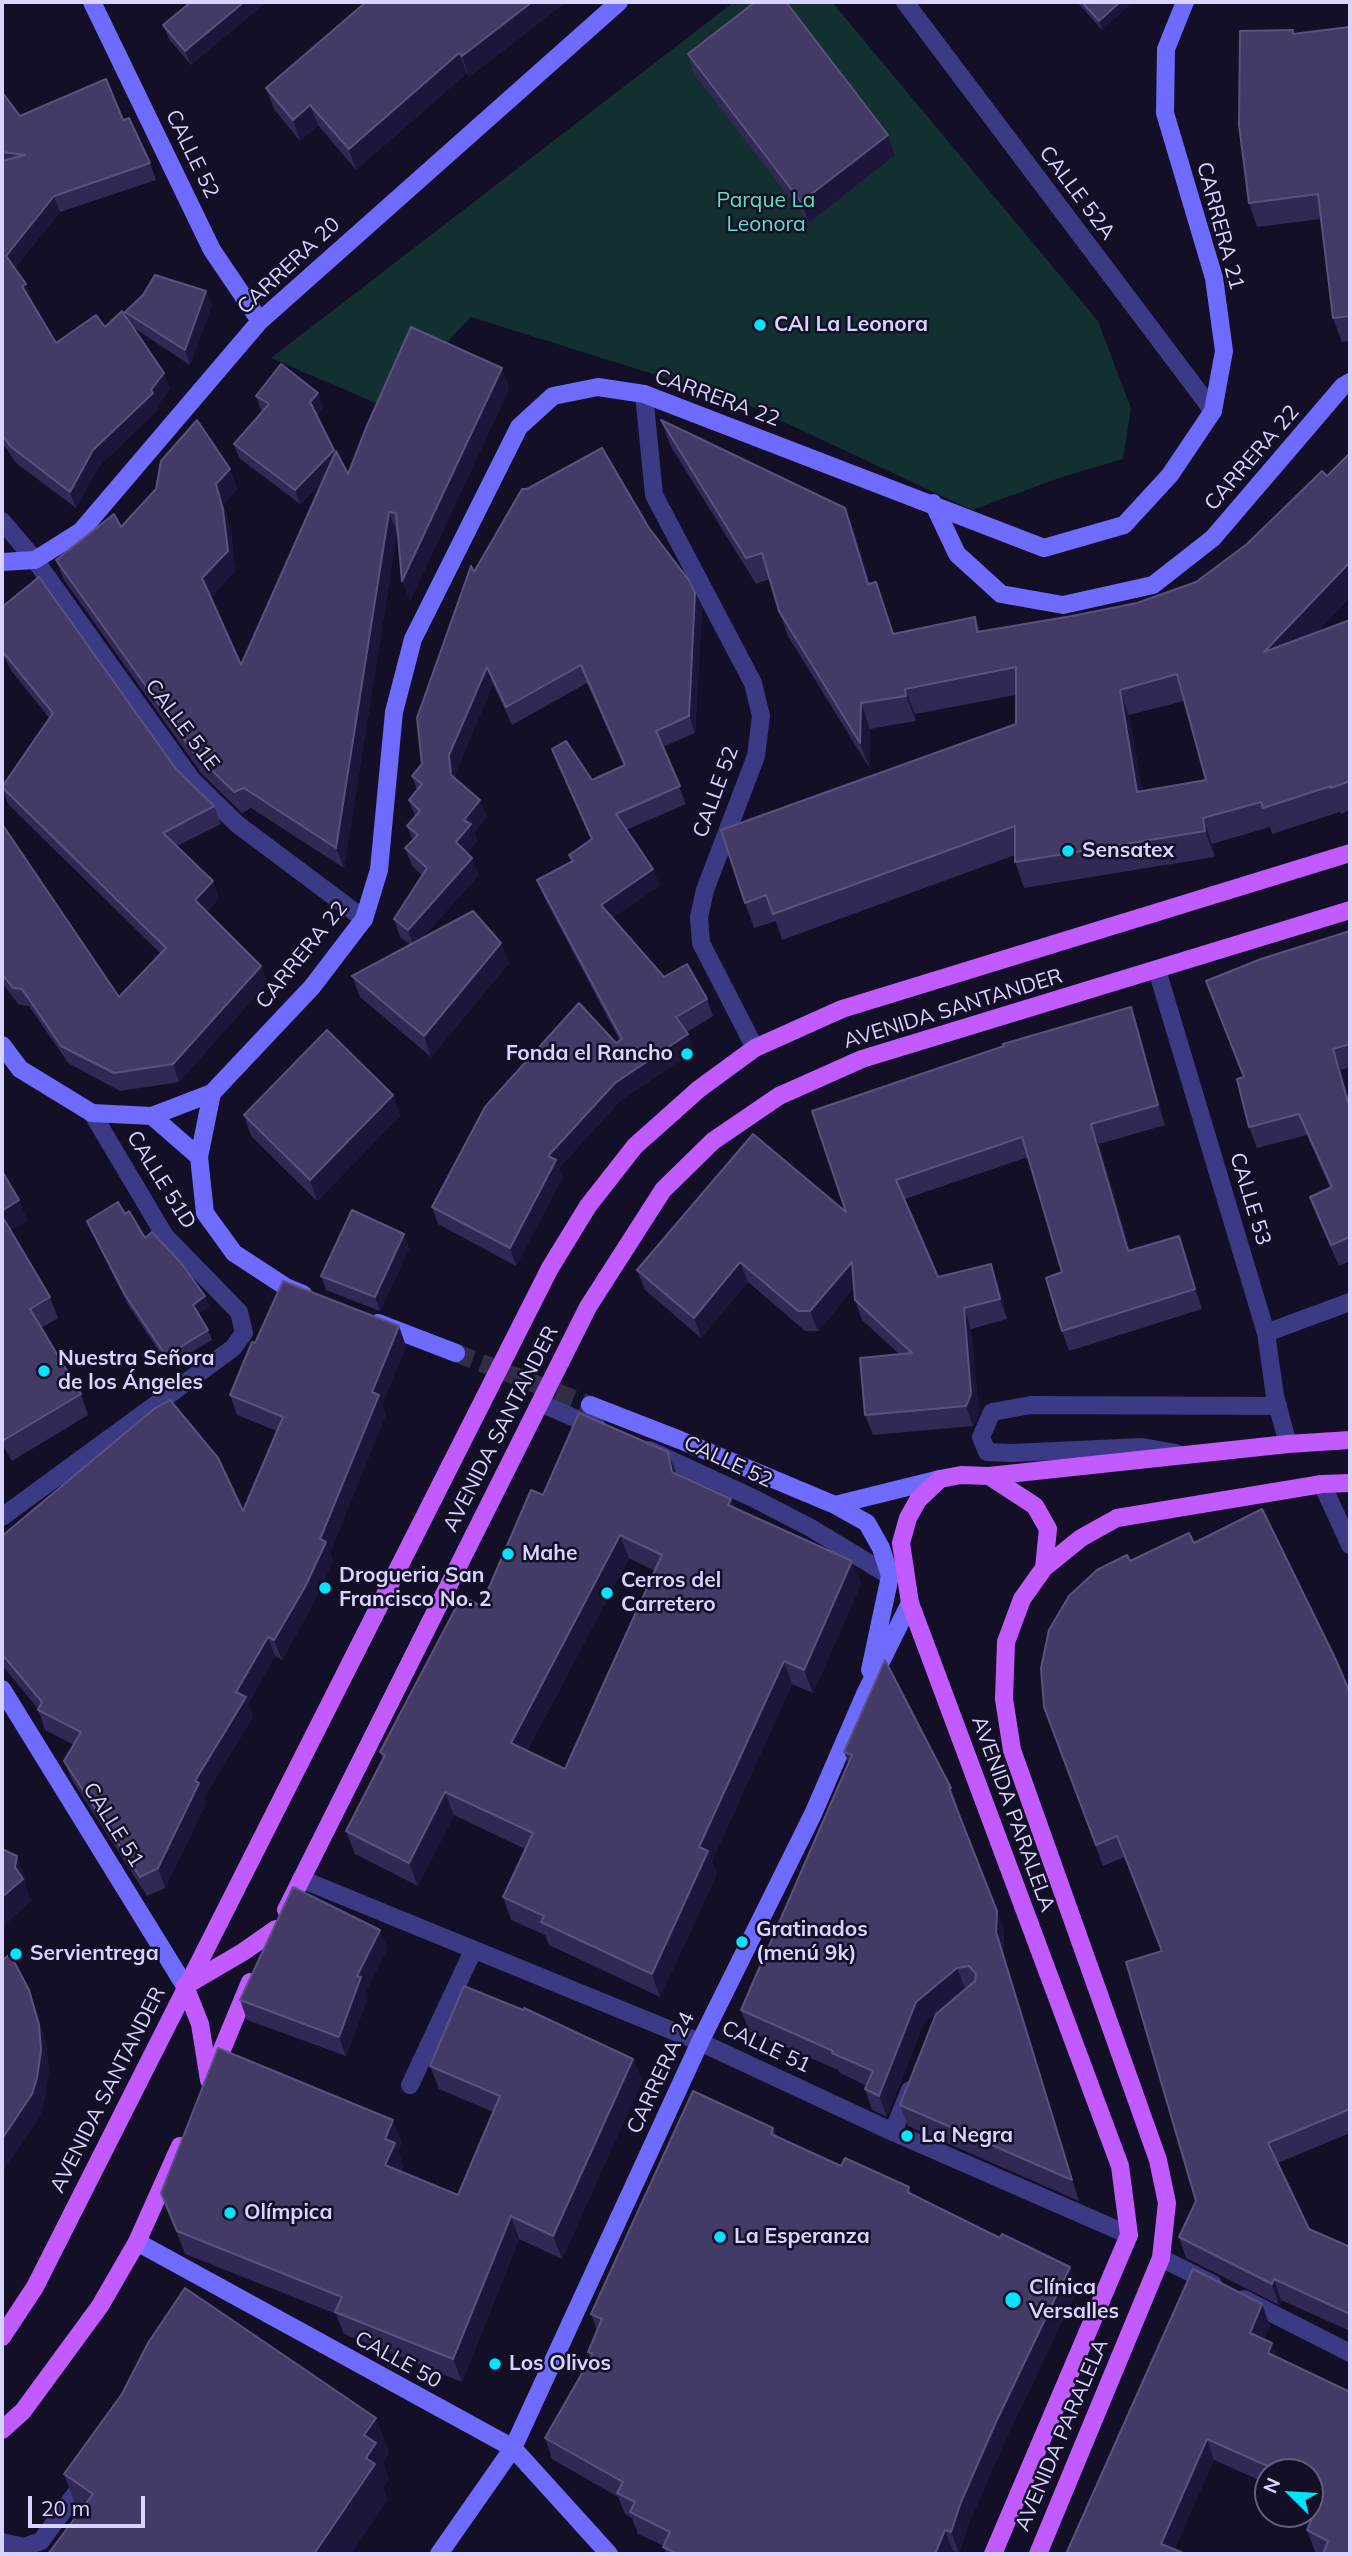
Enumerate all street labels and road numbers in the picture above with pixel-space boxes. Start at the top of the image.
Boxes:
street label: CALLE 52 [160,106,224,202]
street label: CALLE 52A [1034,141,1120,245]
street label: CARRERA 21 [1191,159,1249,293]
street label: CARRERA 20 [232,212,346,320]
street label: CARRERA 22 [651,364,783,432]
street label: CARRERA 22 [1199,400,1305,516]
street label: CALLE 51E [140,674,224,776]
street label: CALLE 52 [688,743,744,841]
street label: CARRERA 22 [251,896,353,1014]
street label: AVENIDA SANTANDER [840,964,1066,1054]
street label: CALLE 51D [121,1126,201,1234]
street label: CALLE 53 [1224,1150,1276,1248]
street label: AVENIDA SANTANDER [438,1322,564,1536]
street label: CALLE 52 [679,1430,777,1494]
street label: AVENIDA PARALELA [966,1713,1060,1915]
street label: CALLE 51 [77,1778,149,1872]
street label: AVENIDA SANTANDER [45,1983,171,2197]
street label: CARRERA 24 [622,2008,700,2138]
street label: CALLE 51 [717,2015,815,2079]
street label: CALLE 50 [350,2326,446,2394]
street label: AVENIDA PARALELA [1010,2335,1114,2535]

